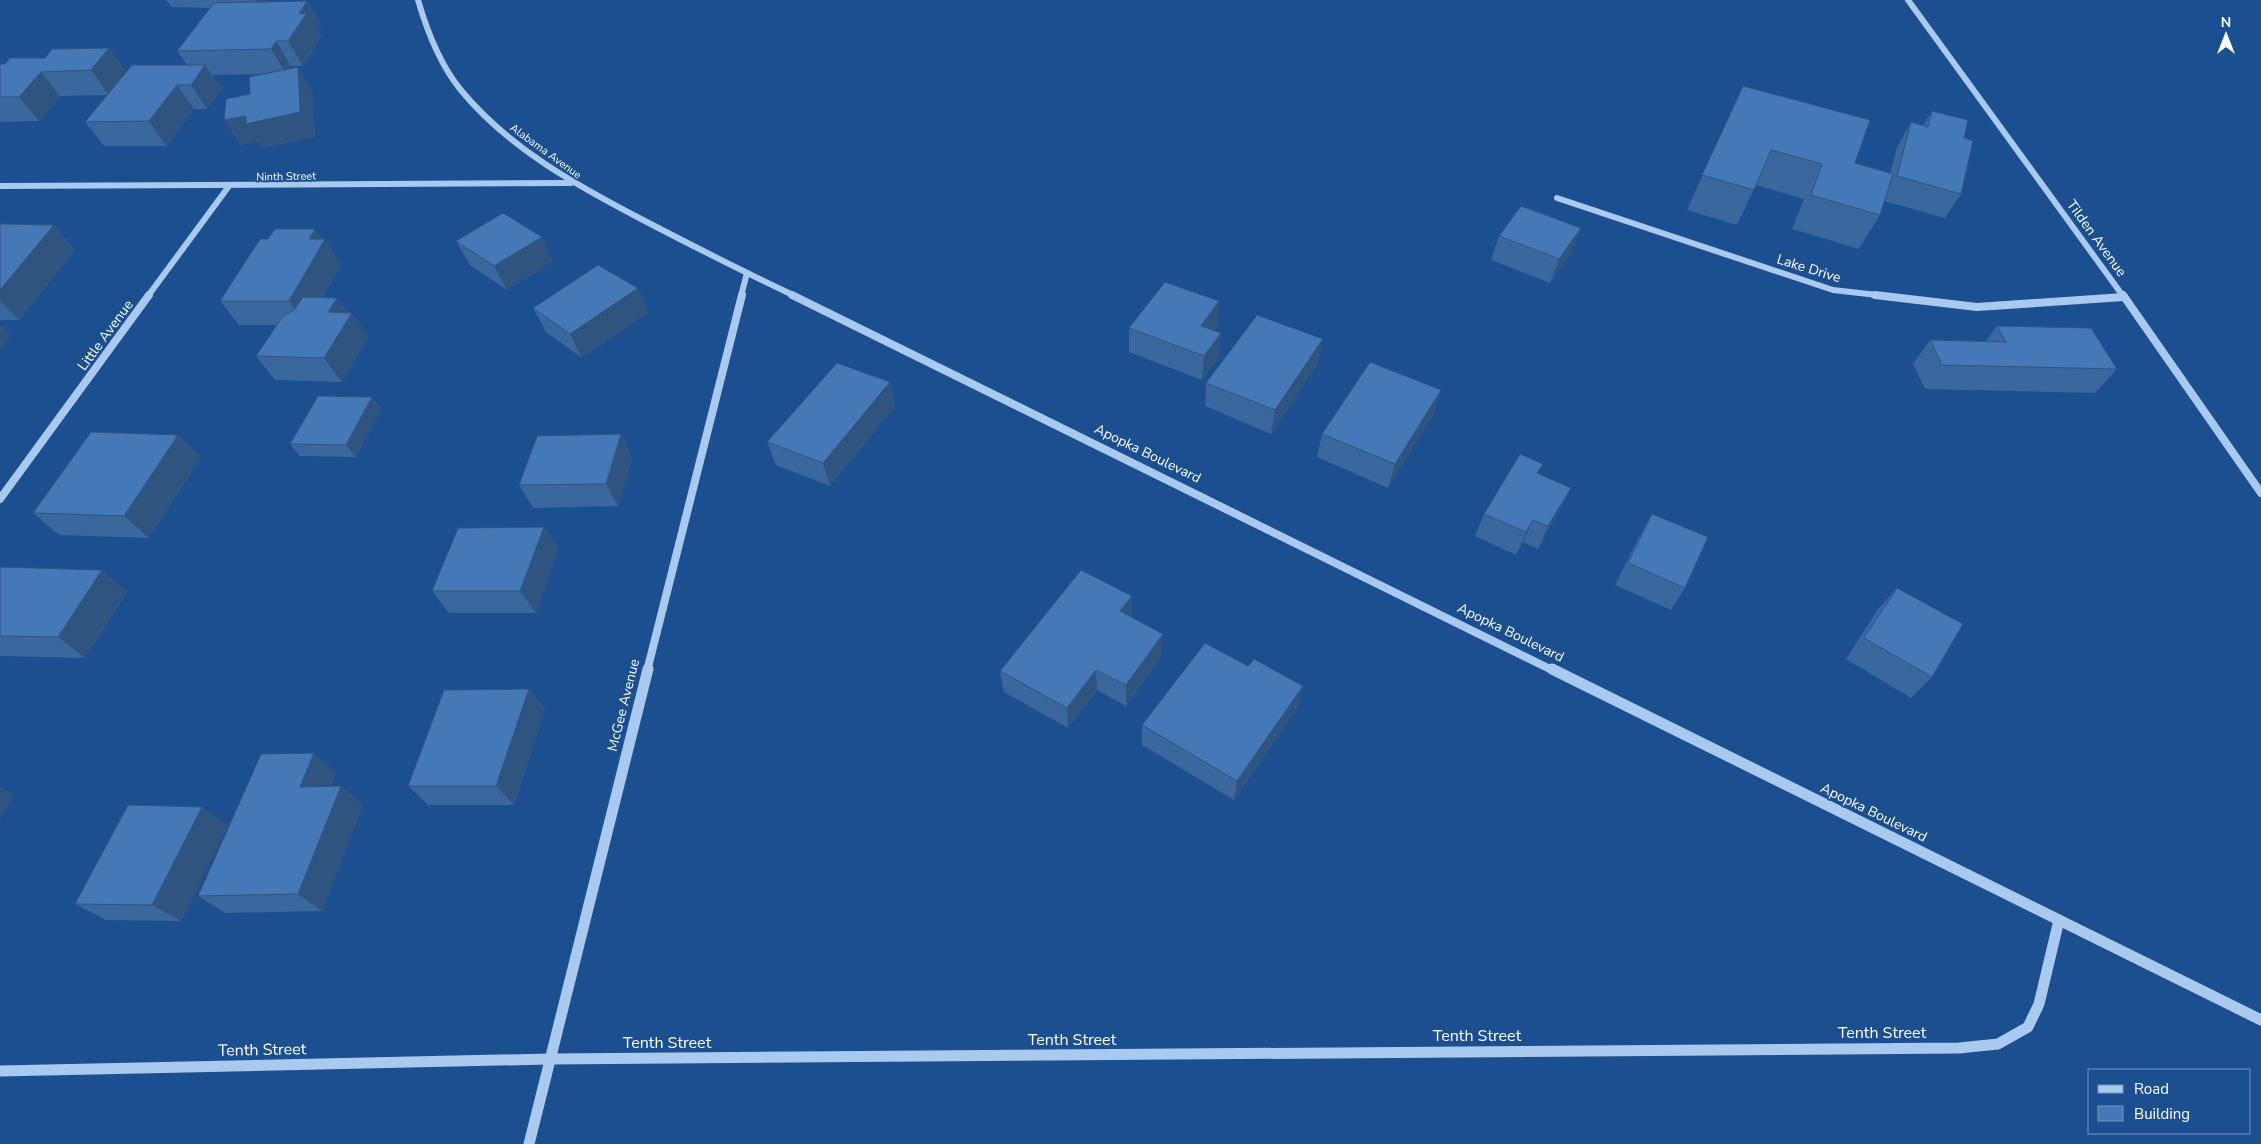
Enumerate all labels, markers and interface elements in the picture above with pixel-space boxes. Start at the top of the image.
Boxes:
north arrow [2201,10,2251,60]
text: N [2221,13,2231,32]
street label: Alabama Avenue [507,120,585,182]
street label: Ninth Street [256,168,316,185]
street label: Tilden Avenue [2062,196,2131,281]
street label: Lake Drive [1774,250,1843,287]
street label: Little Avenue [73,296,138,375]
street label: Apopka Boulevard [1091,419,1204,487]
street label: Apopka Boulevard [1454,598,1567,666]
street label: McGee Avenue [603,657,644,753]
street label: Apopka Boulevard [1817,778,1930,846]
street label: Tenth Street [1838,1022,1927,1044]
street label: Tenth Street [1433,1025,1522,1047]
street label: Tenth Street [1028,1029,1117,1051]
street label: Tenth Street [623,1032,712,1054]
street label: Tenth Street [218,1038,307,1062]
legend [2088,1069,2251,1134]
text: Road [2134,1079,2169,1099]
text: Building [2134,1104,2190,1124]

